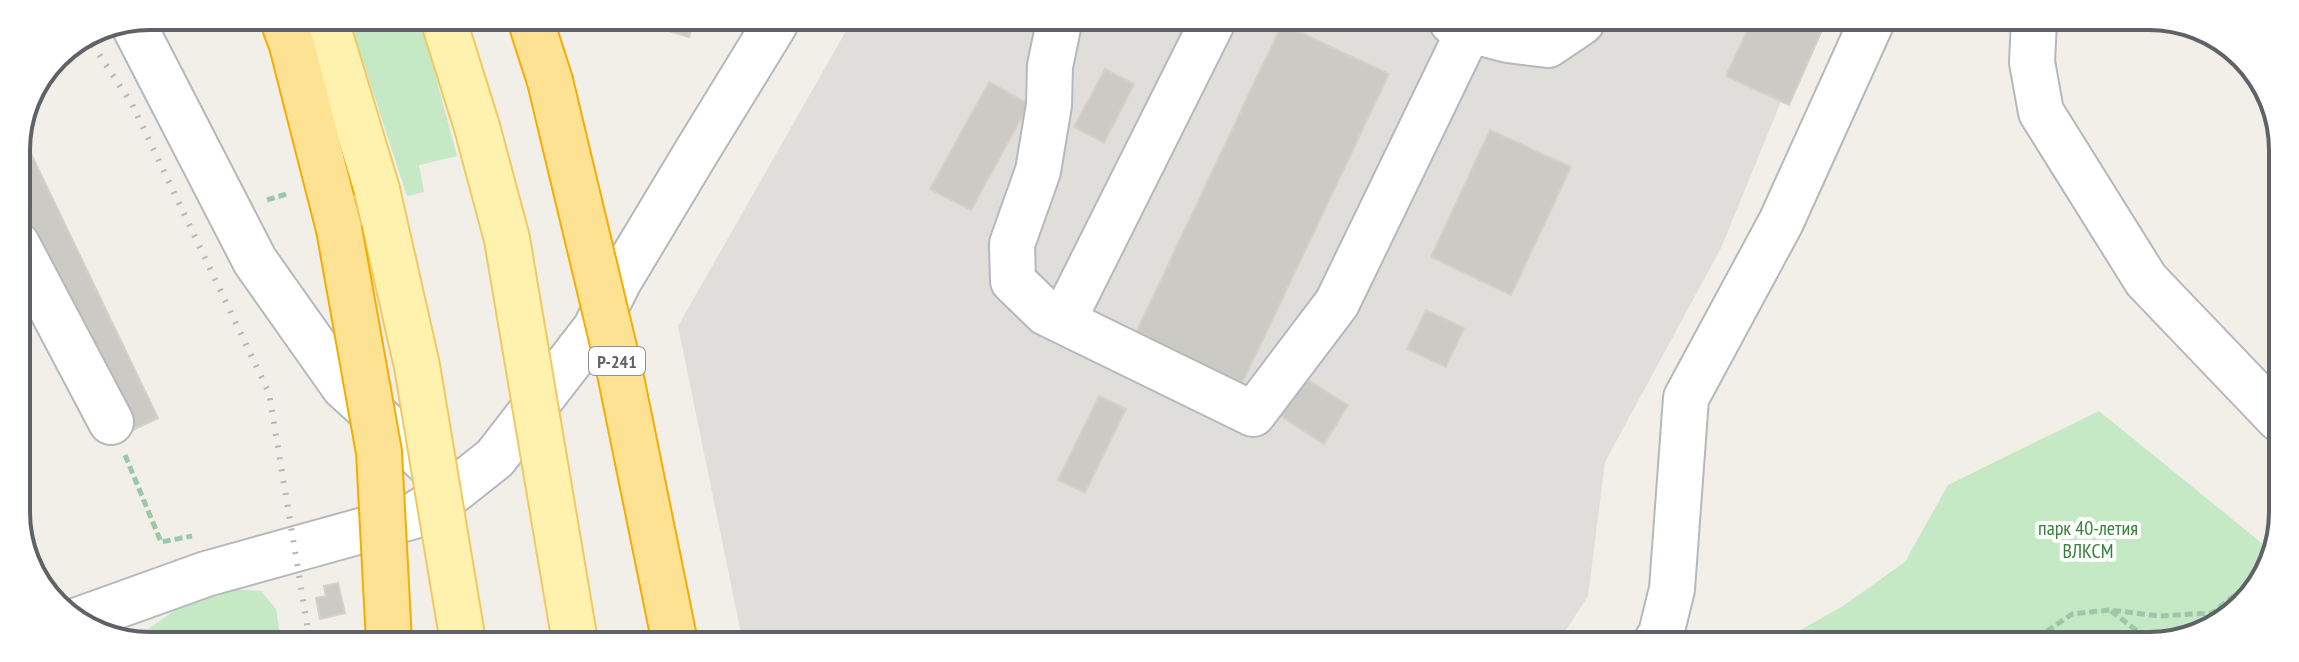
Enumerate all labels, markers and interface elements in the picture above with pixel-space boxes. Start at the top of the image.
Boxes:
road number: Р-241 [589,347,645,375]
park label: парк 40-летия ВЛКСМ [2038,515,2138,564]

